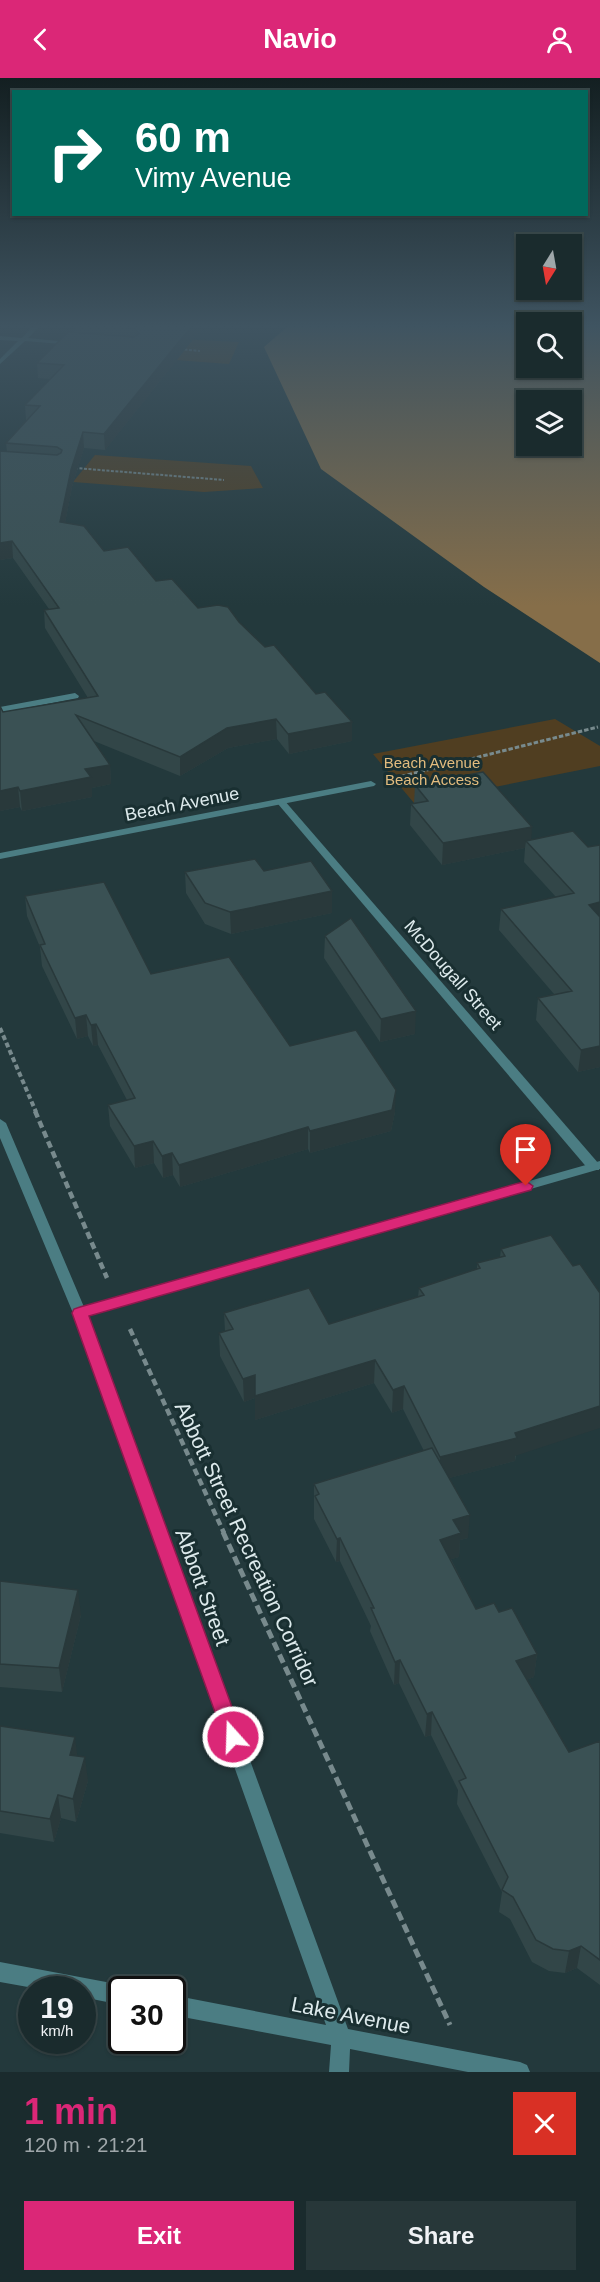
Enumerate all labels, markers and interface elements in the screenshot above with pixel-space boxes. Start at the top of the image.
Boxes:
icon: back [24,23,57,56]
icon: person [543,23,576,56]
text: Navio [263,24,337,54]
icon: right [36,114,114,192]
text: 60 m [135,114,231,161]
text: Vimy Avenue [135,163,292,193]
north arrow [516,234,582,300]
map controls [516,234,582,456]
button: search [516,312,582,378]
button: layers [516,390,582,456]
park label: Beach Avenue Beach Access [384,754,480,788]
street label: Beach Avenue [123,783,241,825]
street label: McDougall Street [400,916,506,1034]
pin [500,1124,551,1186]
icon: arrive [509,1133,542,1166]
street label: Abbott Street Recreation Corridor [170,1397,324,1691]
street label: Abbott Street [170,1525,236,1649]
position arrow [201,1705,265,1769]
speed limit sign: 30 [108,1976,186,2054]
text: 19 [40,1991,74,2024]
street label: Lake Avenue [289,1992,413,2038]
text: km/h [41,2022,73,2039]
text: 1 min [24,2091,118,2132]
button: close [513,2092,576,2155]
text: 120 m · 21:21 [24,2134,147,2156]
button: Exit [24,2201,294,2270]
button: Share [306,2201,576,2270]

